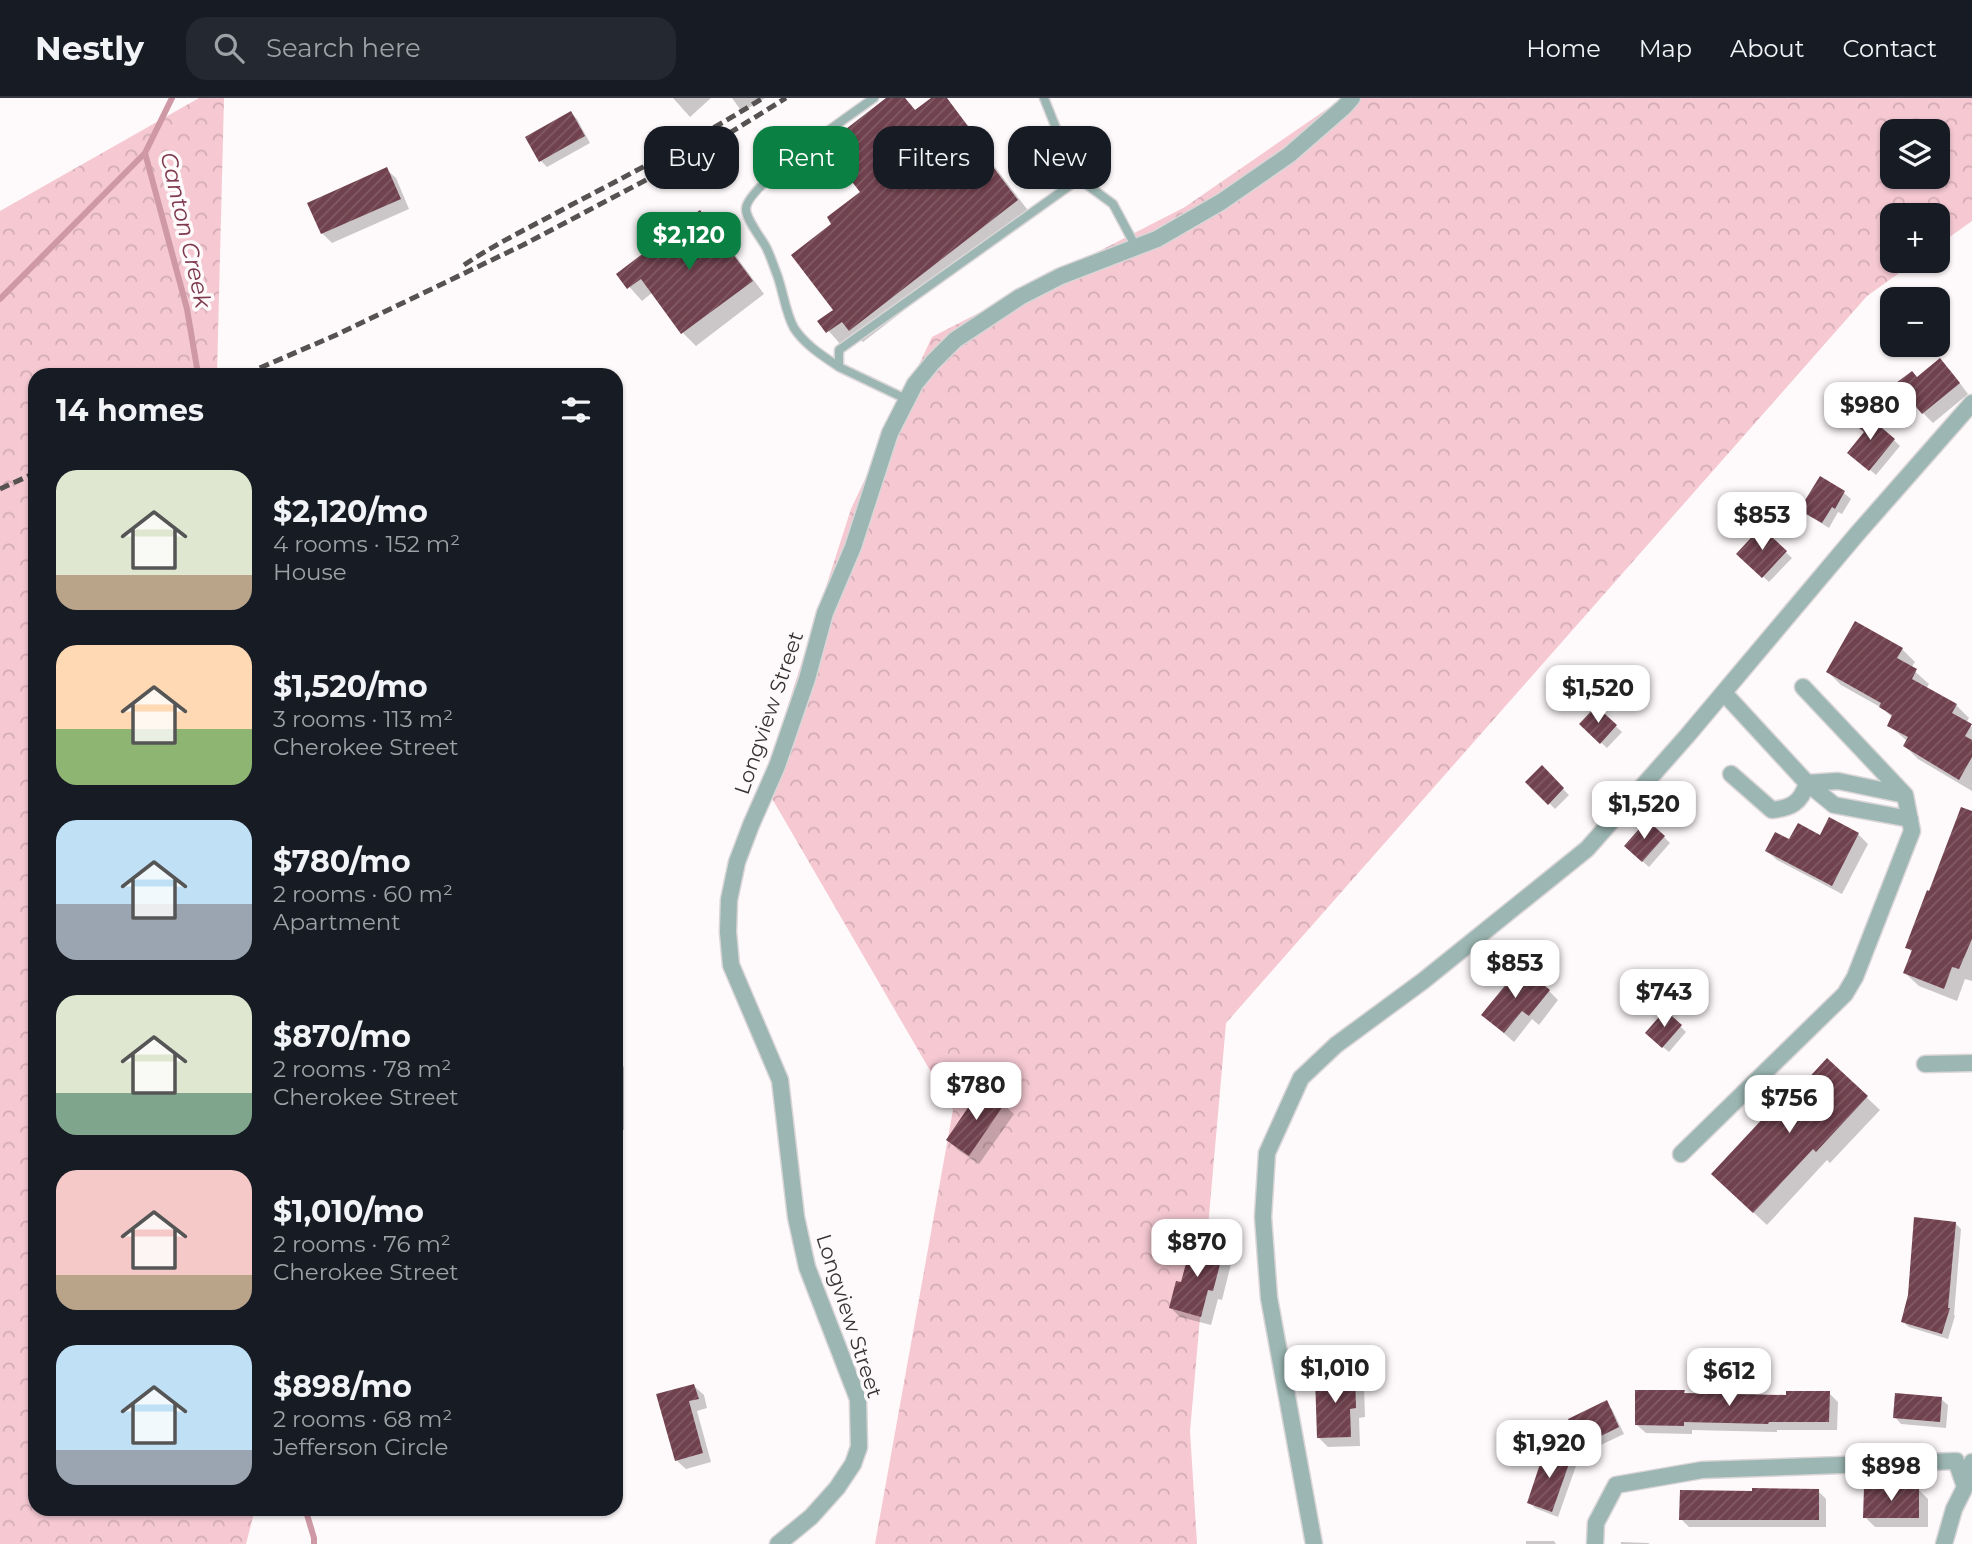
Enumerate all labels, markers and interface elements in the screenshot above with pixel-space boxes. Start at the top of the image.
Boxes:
search box [186,17,676,80]
text: Nestly [35,28,144,68]
icon: search [210,29,248,67]
text: Search here [266,32,421,64]
text: Home [1526,34,1601,63]
text: Map [1639,34,1692,63]
text: About [1730,34,1804,63]
text: Contact [1842,34,1937,63]
map controls [1880,119,1950,357]
button: layers [1880,119,1950,189]
chip: Buy [644,126,739,189]
chip: Rent [753,126,859,189]
chip: Filters [873,126,994,189]
chip: New [1008,126,1111,189]
water label: Canton Creek [154,149,218,312]
button: + [1880,203,1950,273]
pin: $2,120 [632,212,746,272]
text: $2,120 [653,221,725,249]
button: − [1880,287,1950,357]
pin: $980 [1829,382,1911,442]
icon: filters [557,391,595,429]
text: $980 [1840,391,1900,419]
text: 14 homes [56,392,204,429]
pin: $853 [1721,492,1803,552]
text: $2,120/mo [273,493,428,530]
icon: home [112,498,196,582]
text: $853 [1733,501,1791,529]
text: 4 rooms · 152 m² [273,530,460,558]
text: House [273,558,347,586]
street label: Longview Street [729,628,808,798]
pin: $1,520 [1541,666,1655,725]
text: $1,520/mo [273,668,428,705]
icon: home [112,673,196,757]
text: $1,520 [1562,674,1634,702]
text: 3 rooms · 113 m² [273,705,453,733]
text: Cherokee Street [273,733,459,761]
pin: $1,520 [1587,782,1701,841]
text: $1,520 [1608,790,1680,818]
text: $780/mo [273,843,411,880]
icon: home [112,848,196,932]
text: 2 rooms · 60 m² [273,880,453,908]
text: Apartment [273,908,401,936]
pin: $853 [1474,940,1556,1000]
text: $853 [1486,949,1544,977]
pin: $743 [1623,970,1705,1029]
text: $743 [1636,978,1692,1006]
text: $870/mo [273,1018,411,1055]
icon: home [112,1023,196,1107]
text: 2 rooms · 78 m² [273,1055,451,1083]
pin: $780 [935,1062,1017,1122]
text: $780 [946,1071,1006,1099]
pin: $756 [1748,1076,1830,1135]
text: Cherokee Street [273,1083,459,1111]
text: $756 [1761,1084,1817,1112]
text: $1,010/mo [273,1193,424,1230]
icon: home [112,1198,196,1282]
pin: $870 [1156,1220,1238,1279]
text: $870 [1167,1228,1227,1256]
text: 2 rooms · 76 m² [273,1230,451,1258]
street label: Longview Street [811,1231,888,1401]
text: Cherokee Street [273,1258,459,1286]
pin: $1,010 [1278,1346,1392,1405]
pin: $612 [1688,1348,1770,1408]
text: $1,010 [1300,1354,1370,1382]
text: $612 [1703,1357,1755,1385]
text: $898/mo [273,1368,412,1405]
icon: home [112,1373,196,1457]
text: 2 rooms · 68 m² [273,1405,452,1433]
pin: $1,920 [1492,1420,1606,1480]
text: $1,920 [1512,1429,1586,1457]
text: Jefferson Circle [273,1433,448,1461]
pin: $898 [1850,1444,1932,1503]
text: $898 [1861,1452,1921,1480]

